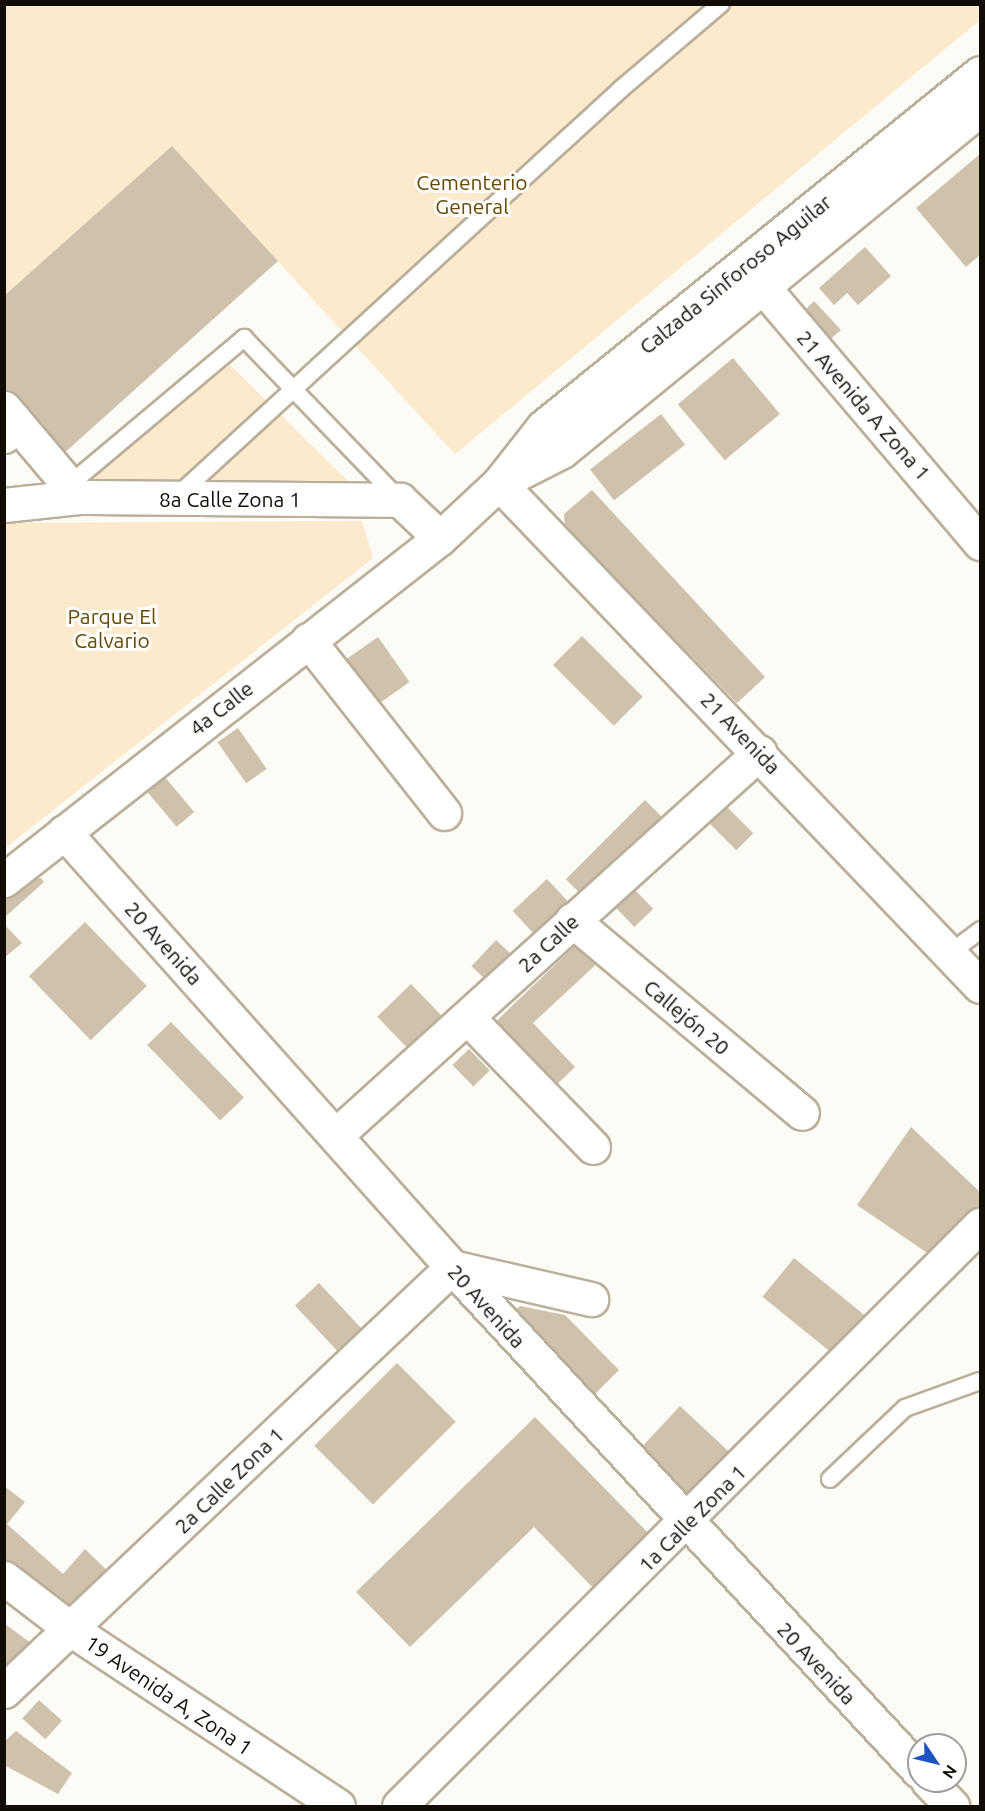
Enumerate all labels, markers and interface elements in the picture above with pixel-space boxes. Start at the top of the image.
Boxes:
park label: Cementerio General [416,169,528,219]
street label: Calzada Sinforoso Aguilar [634,189,836,359]
street label: 21 Avenida A Zona 1 [792,325,936,485]
street label: 8a Calle Zona 1 [159,486,301,512]
park label: Parque El Calvario [67,603,157,653]
street label: 4a Calle [184,675,258,741]
street label: 21 Avenida [696,687,786,779]
street label: 20 Avenida [120,896,208,990]
street label: 2a Calle [512,909,584,977]
street label: Callejón 20 [639,974,735,1060]
street label: 20 Avenida [443,1259,531,1353]
street label: 2a Calle Zona 1 [169,1422,289,1538]
street label: 1a Calle Zona 1 [633,1459,751,1577]
street label: 20 Avenida [772,1616,862,1710]
street label: 19 Avenida A, Zona 1 [81,1630,257,1760]
north arrow [907,1733,967,1793]
text: N [939,1762,961,1782]

